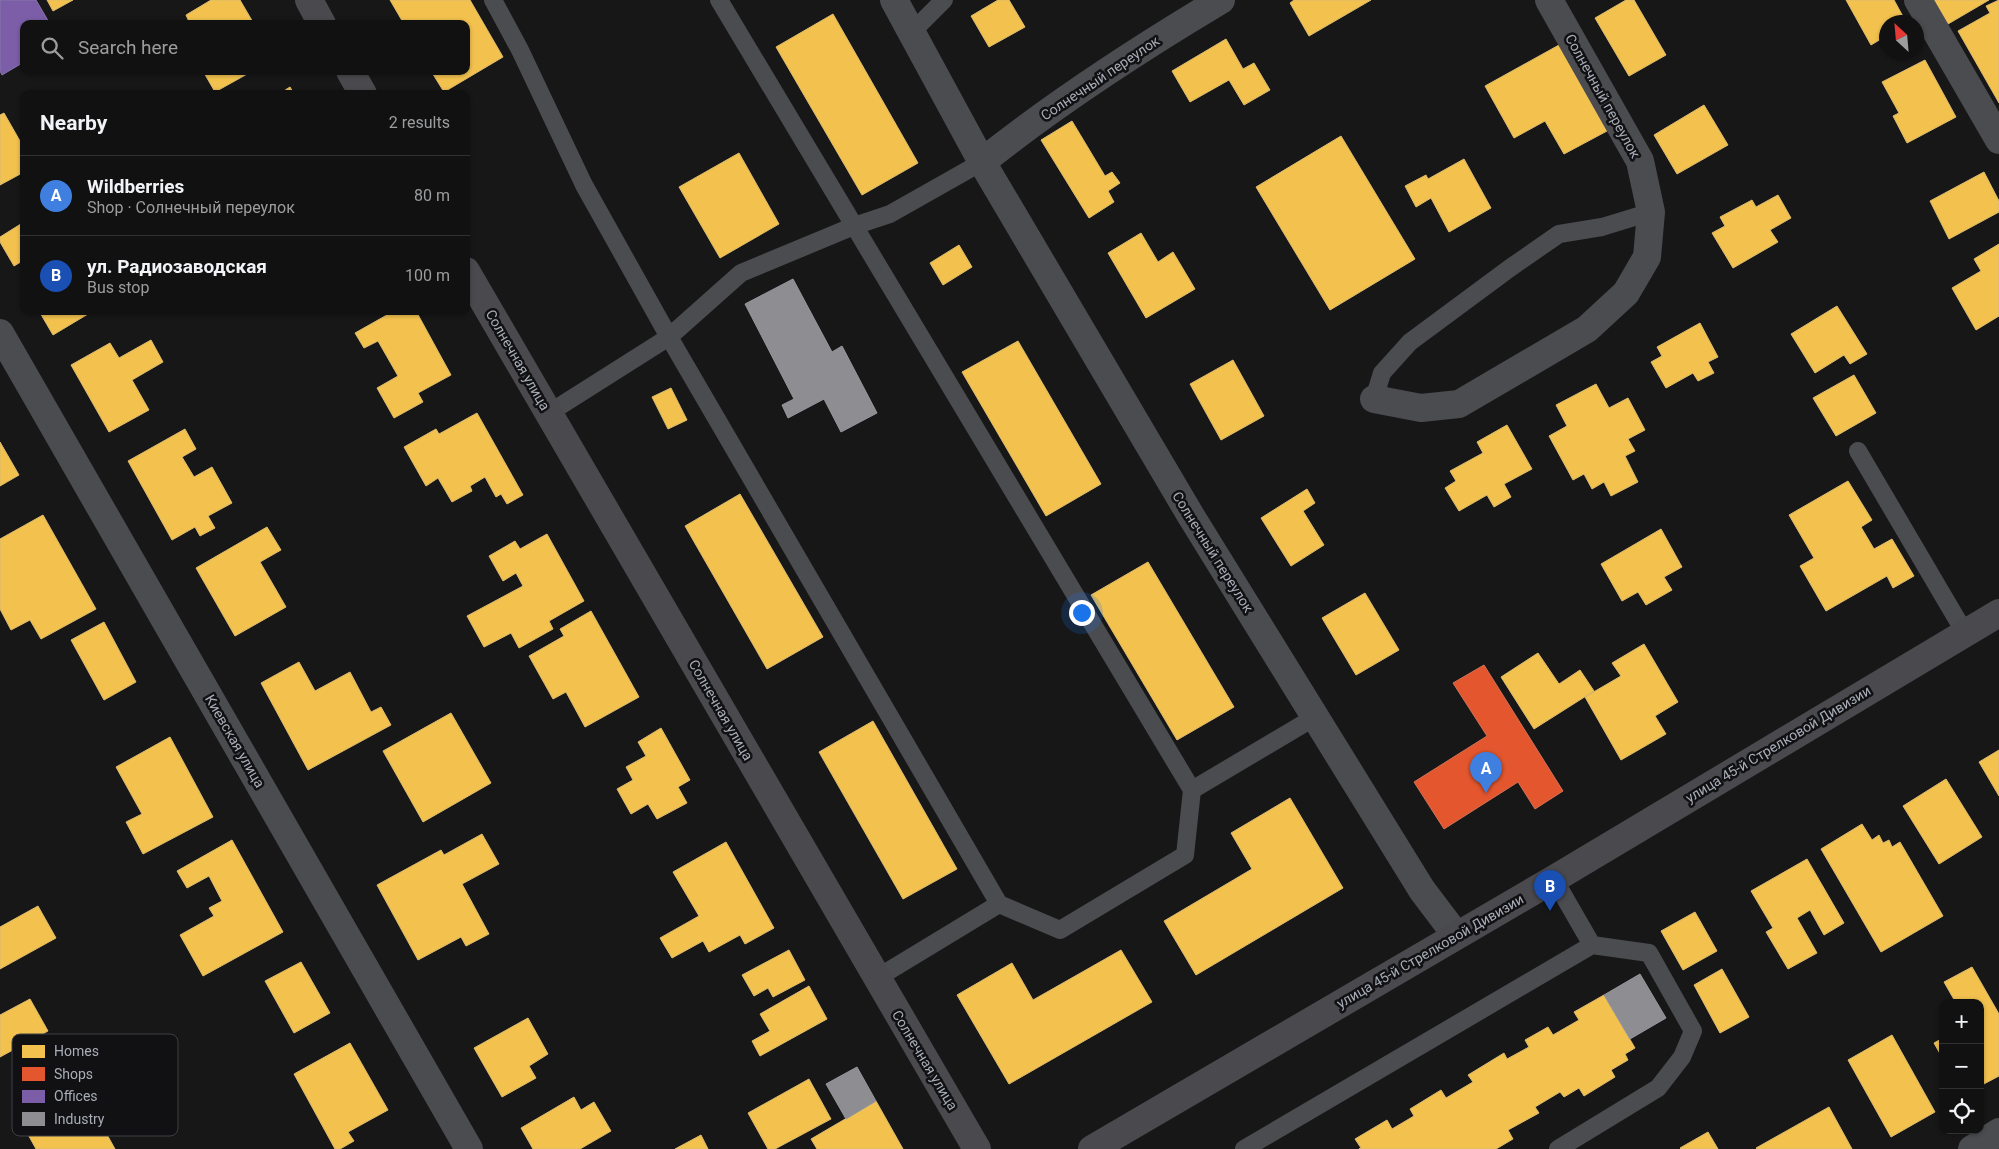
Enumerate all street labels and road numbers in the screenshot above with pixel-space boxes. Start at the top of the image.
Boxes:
street label: Солнечный переулок [1562,31,1644,161]
street label: Солнечный переулок [1038,32,1163,124]
street label: Солнечная улица [483,307,553,413]
street label: Солнечный переулок [1169,489,1257,616]
street label: Солнечная улица [686,657,756,763]
street label: улица 45-й Стрелковой Дивизии [1683,682,1873,806]
street label: Киевская улица [202,692,268,790]
street label: улица 45-й Стрелковой Дивизии [1334,891,1526,1011]
street label: Солнечная улица [889,1007,961,1113]

